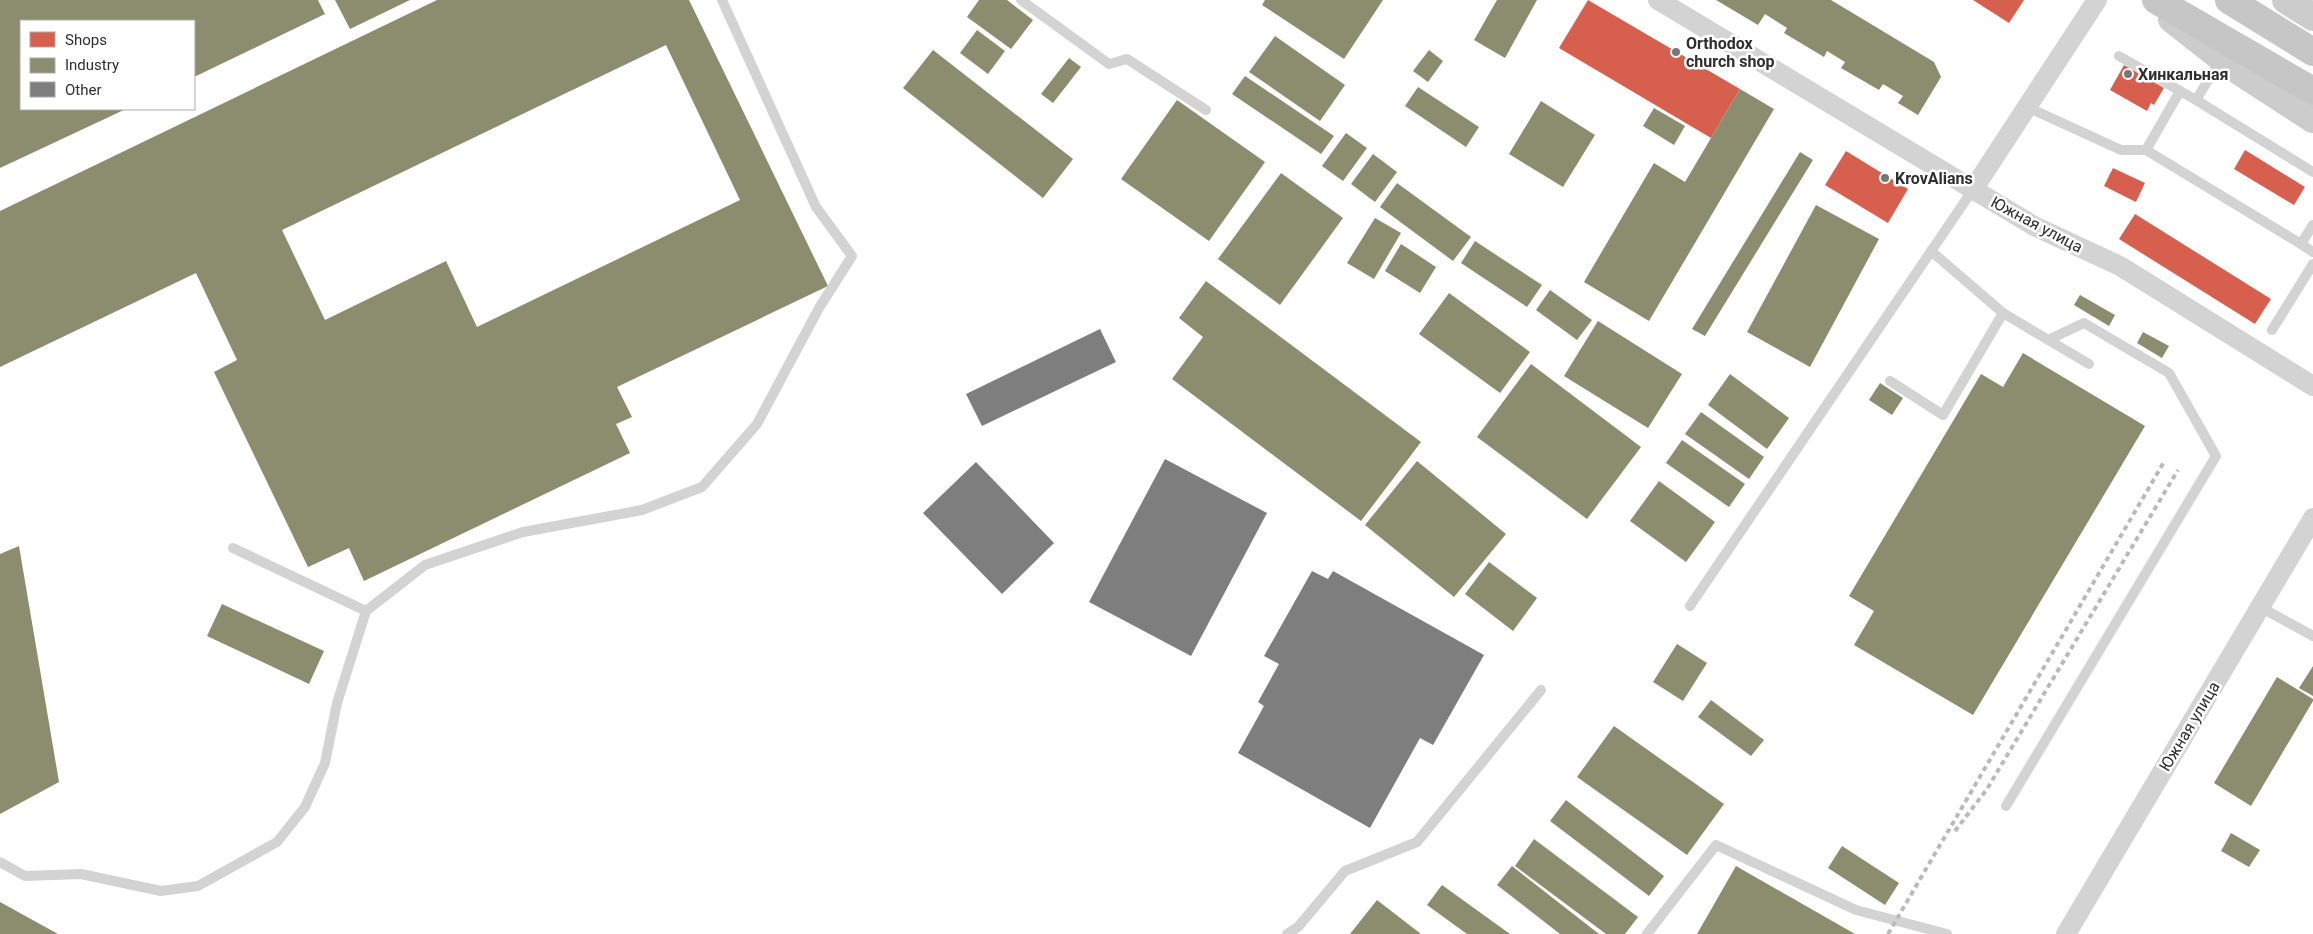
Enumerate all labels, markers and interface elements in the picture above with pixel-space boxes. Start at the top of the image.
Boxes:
legend [20,20,195,110]
text: Shops [65,31,107,49]
place label: Orthodox church shop [1686,34,1774,71]
marker: Orthodox church shop [1670,46,1682,58]
text: Industry [65,56,119,74]
place label: Хинкальная [2138,65,2228,84]
marker: Хинкальная [2122,68,2134,80]
text: Other [65,81,102,99]
place label: KrovAlians [1895,169,1973,188]
marker: KrovAlians [1879,172,1891,184]
street label: Южная улица [1988,192,2086,257]
street label: Южная улица [2155,678,2224,775]

